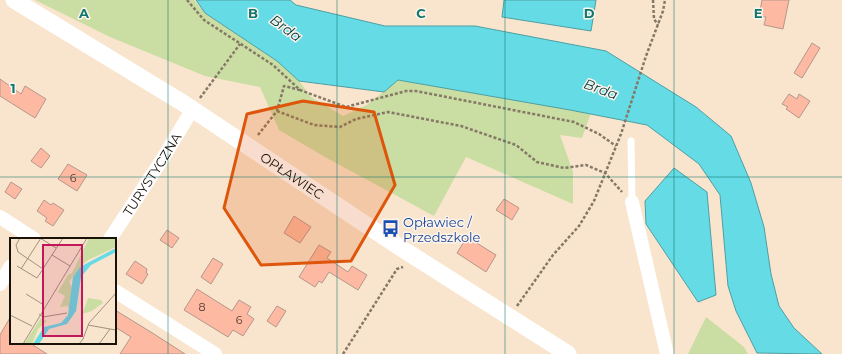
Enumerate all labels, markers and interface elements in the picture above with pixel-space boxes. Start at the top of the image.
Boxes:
text: A [78,5,90,21]
text: B [248,5,258,21]
text: C [416,5,426,21]
text: D [584,5,595,21]
text: E [754,5,763,21]
water label: Brda [267,10,305,46]
water label: Brda [581,75,621,103]
text: 1 [10,80,16,96]
street label: TURYSTYCZNA [119,129,185,219]
street label: OPŁAWIEC [257,149,327,202]
house number: 6 [70,171,77,185]
place label: Opławiec / Przedszkole [403,214,481,245]
bus stop icon: Opławiec / Przedszkole [380,219,400,239]
inset map [10,238,116,344]
house number: 8 [198,300,206,314]
house number: 6 [236,313,243,327]

